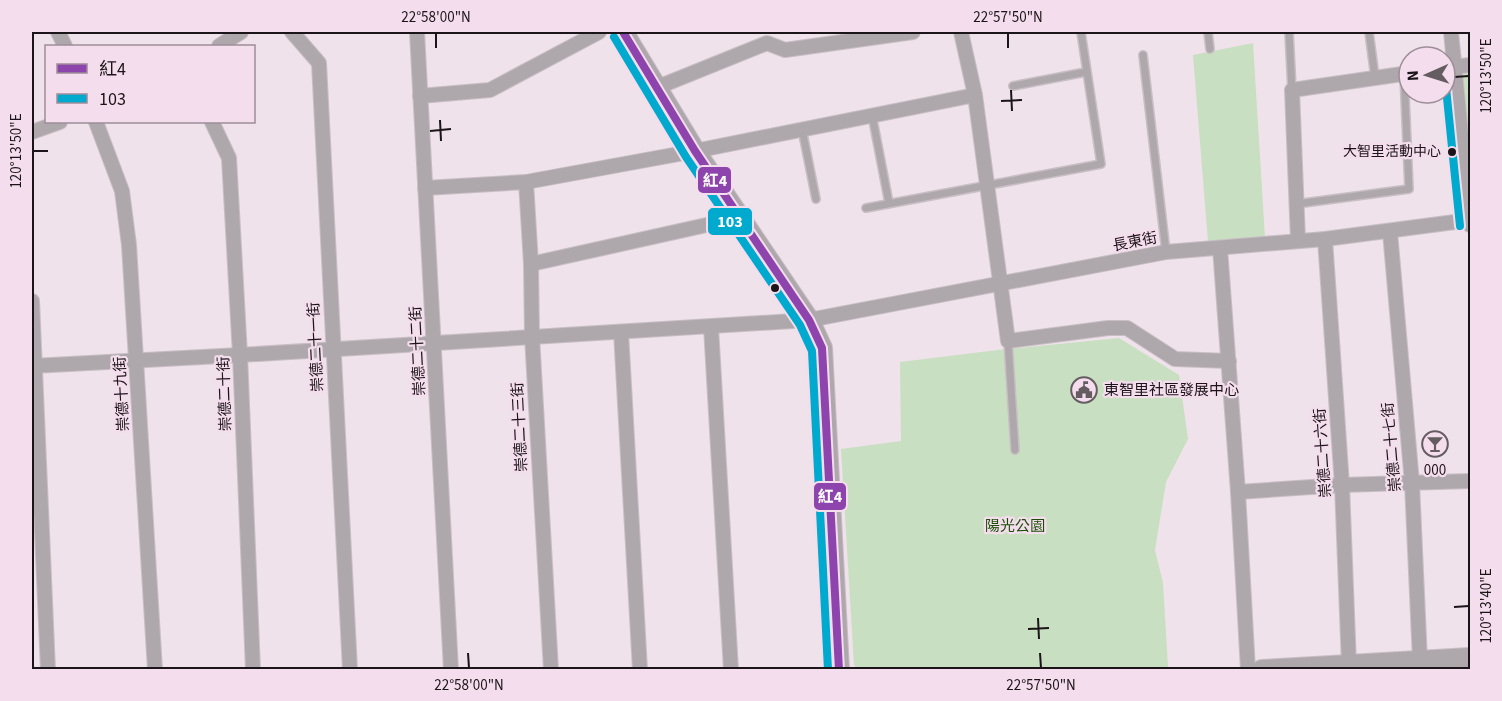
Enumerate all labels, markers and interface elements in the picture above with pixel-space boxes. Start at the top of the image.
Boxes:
text: 22°58'00"N [401,7,471,28]
text: 22°57'50"N [973,7,1043,28]
text: 120°13'50"E [1476,38,1497,114]
legend [45,45,255,123]
north arrow [1397,45,1457,105]
text: 紅4 [99,57,126,82]
text: N [1402,70,1424,82]
text: 103 [99,87,126,112]
text: 120°13'50"E [6,113,27,189]
place label: 大智里活動中心 [1343,142,1441,162]
marker: 大智里活動中心 [1446,146,1458,158]
line badge: 紅4 [697,166,732,194]
text: 紅4 [703,170,728,192]
line badge: 103 [707,207,753,236]
text: 103 [717,211,743,233]
street label: 長東街 [1111,227,1159,257]
unlabelled marker [769,282,781,294]
street label: 崇德二十一街 [303,302,329,392]
street label: 崇德二十二街 [405,306,431,396]
street label: 崇德十九街 [110,356,134,432]
street label: 崇德二十街 [213,356,237,432]
public building icon: 東智里社區發展中心 [1069,375,1099,405]
place label: 東智里社區發展中心 [1104,380,1239,401]
street label: 崇德二十三街 [507,382,533,472]
street label: 崇德二十七街 [1378,401,1406,493]
street label: 崇德二十六街 [1309,407,1337,499]
bar icon: 000 [1420,429,1450,459]
place label: 000 [1424,460,1446,481]
line badge: 紅4 [813,482,847,511]
text: 紅4 [818,486,843,508]
park label: 陽光公園 [985,516,1045,537]
text: 120°13'40"E [1476,568,1497,644]
text: 22°58'00"N [434,675,504,696]
text: 22°57'50"N [1006,675,1076,696]

